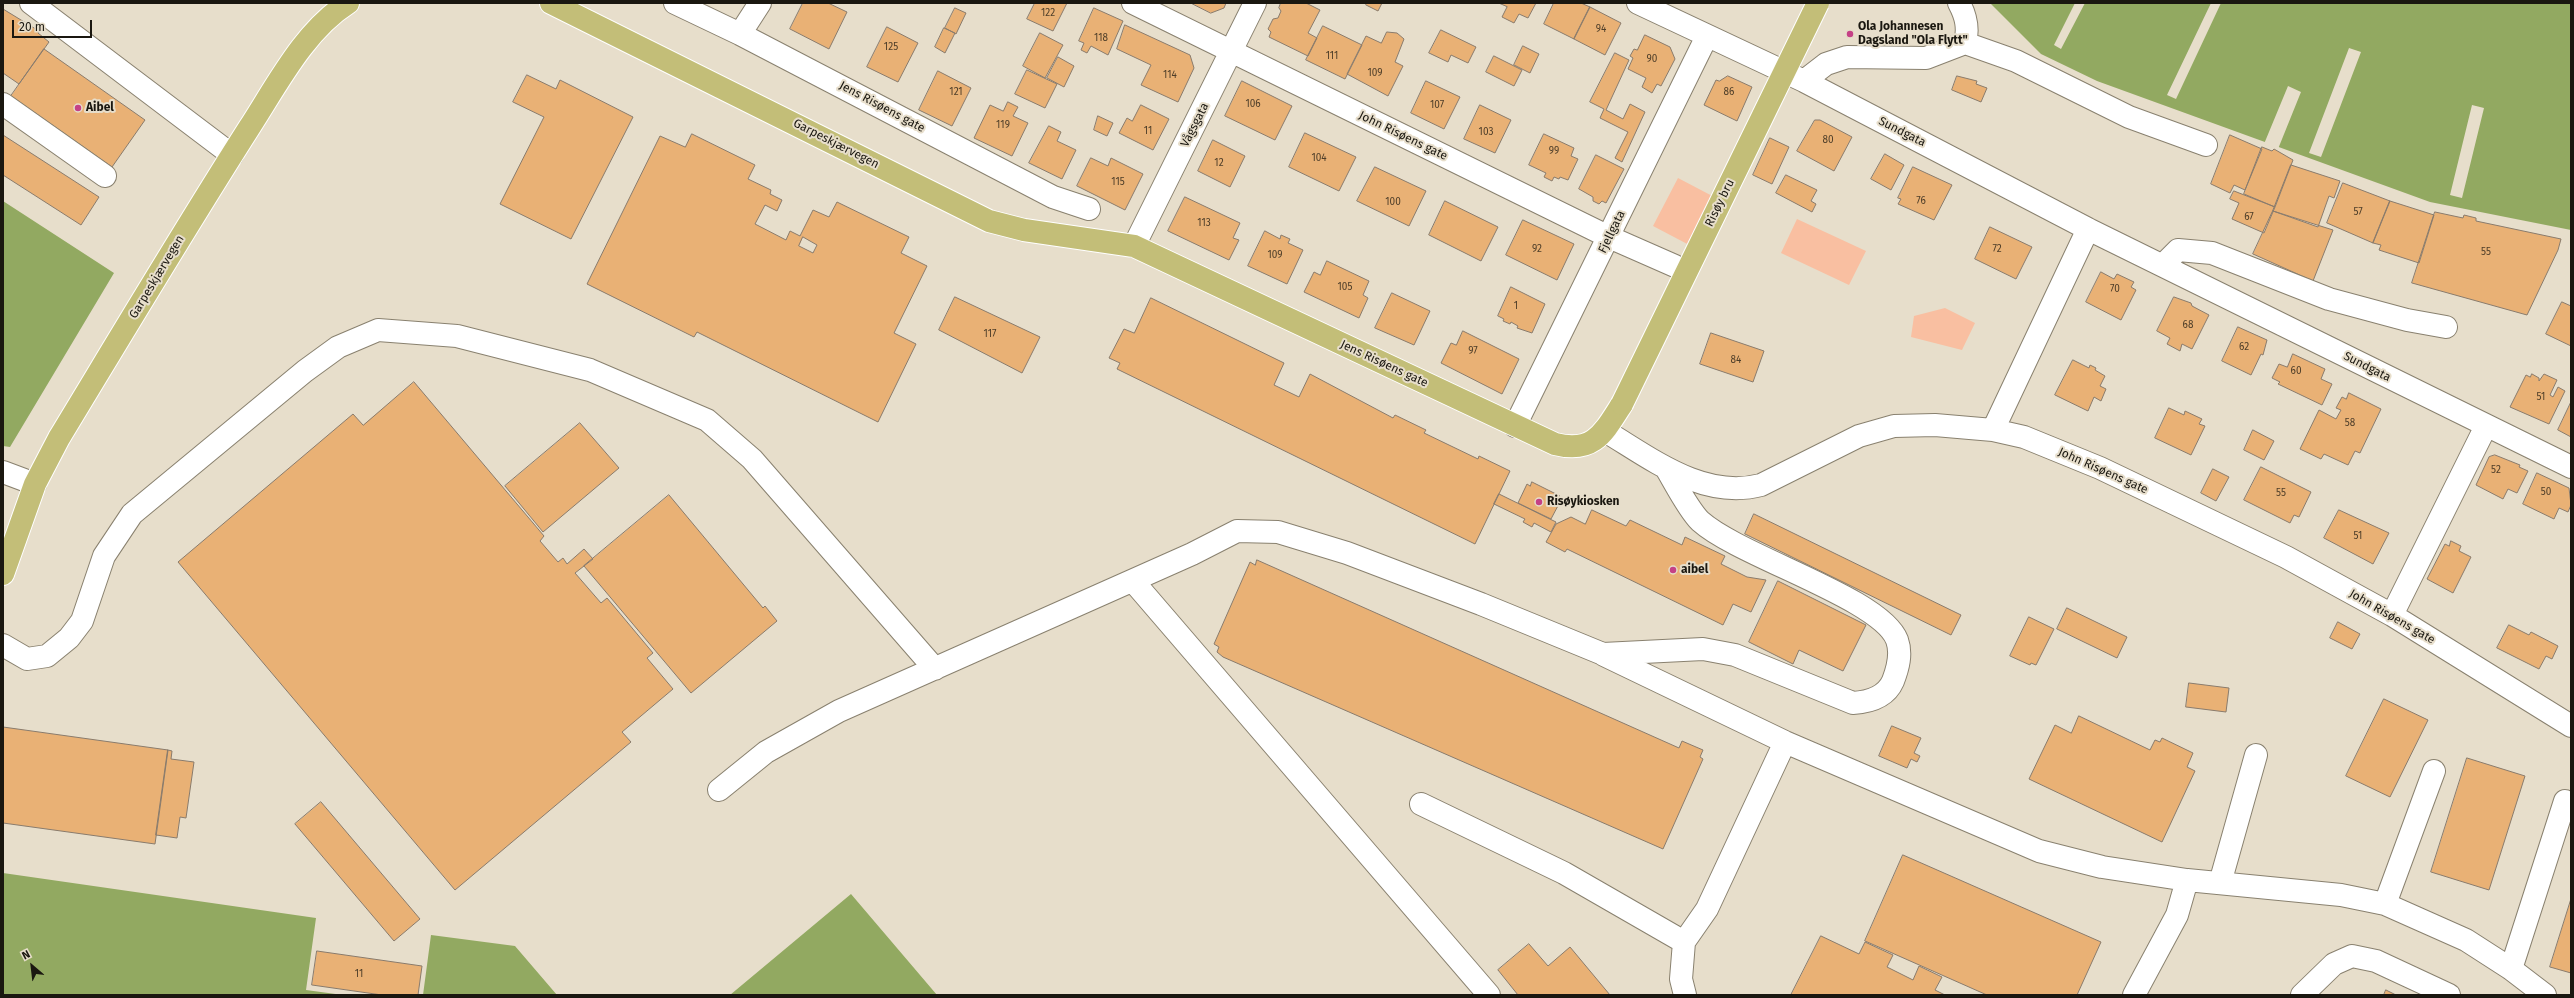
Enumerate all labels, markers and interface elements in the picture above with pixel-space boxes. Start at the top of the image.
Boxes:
house number: 122 [1041,7,1055,19]
scale bar [14,12,94,38]
text: 20 m [19,20,45,34]
place label: Ola Johannesen Dagsland "Ola Flytt" [1858,20,1968,48]
house number: 94 [1596,23,1606,35]
marker: Ola Johannesen Dagsland "Ola Flytt" [1845,29,1855,39]
house number: 118 [1094,32,1108,44]
house number: 125 [884,41,898,53]
house number: 111 [1326,50,1338,62]
house number: 90 [1647,53,1657,65]
house number: 109 [1367,67,1383,79]
house number: 114 [1163,69,1177,81]
street label: Jens Risøens gate [837,78,927,136]
house number: 121 [949,86,963,98]
house number: 86 [1724,86,1734,98]
house number: 106 [1245,98,1261,110]
house number: 107 [1430,99,1444,111]
street label: Vågsgata [1178,100,1212,150]
place label: Aibel [86,101,114,115]
marker: Aibel [73,103,83,113]
street label: John Risøens gate [1356,108,1450,164]
street label: Sundgata [1876,114,1928,150]
street label: Garpeskjærvegen [791,116,881,172]
house number: 119 [996,119,1010,131]
house number: 11 [1144,125,1152,137]
house number: 103 [1479,126,1493,138]
house number: 80 [1822,134,1834,146]
house number: 99 [1549,145,1559,157]
house number: 104 [1311,152,1327,164]
house number: 12 [1214,157,1224,169]
house number: 115 [1111,176,1125,188]
street label: Risøy bru [1702,177,1738,229]
house number: 76 [1916,195,1926,207]
house number: 100 [1385,196,1401,208]
house number: 57 [2353,206,2363,218]
street label: Fjellgata [1595,208,1629,256]
house number: 67 [2244,211,2254,223]
house number: 113 [1197,217,1211,229]
street label: Garpeskjærvegen [127,233,187,321]
house number: 92 [1532,243,1542,255]
house number: 72 [1992,243,2002,255]
house number: 55 [2481,246,2491,258]
house number: 109 [1267,249,1283,261]
house number: 105 [1338,281,1352,293]
house number: 70 [2110,283,2120,295]
house number: 1 [1514,300,1518,312]
house number: 68 [2183,319,2193,331]
house number: 117 [984,328,996,340]
street label: Jens Risøens gate [1338,337,1430,391]
house number: 62 [2239,341,2249,353]
house number: 97 [1468,345,1478,357]
street label: Sundgata [2341,349,2393,385]
house number: 84 [1731,354,1741,366]
house number: 60 [2291,365,2301,377]
house number: 51 [2537,391,2545,403]
house number: 58 [2345,417,2355,429]
street label: John Risøens gate [2056,445,2150,497]
house number: 52 [2491,464,2501,476]
house number: 50 [2541,486,2551,498]
house number: 55 [2276,487,2286,499]
place label: Risøykiosken [1547,495,1620,509]
marker: Risøykiosken [1534,497,1544,507]
house number: 51 [2354,530,2362,542]
place label: aibel [1681,563,1708,577]
marker: aibel [1668,565,1678,575]
street label: John Risøens gate [2347,587,2437,647]
north arrow [12,946,52,986]
text: N [20,948,32,962]
house number: 11 [355,968,363,980]

